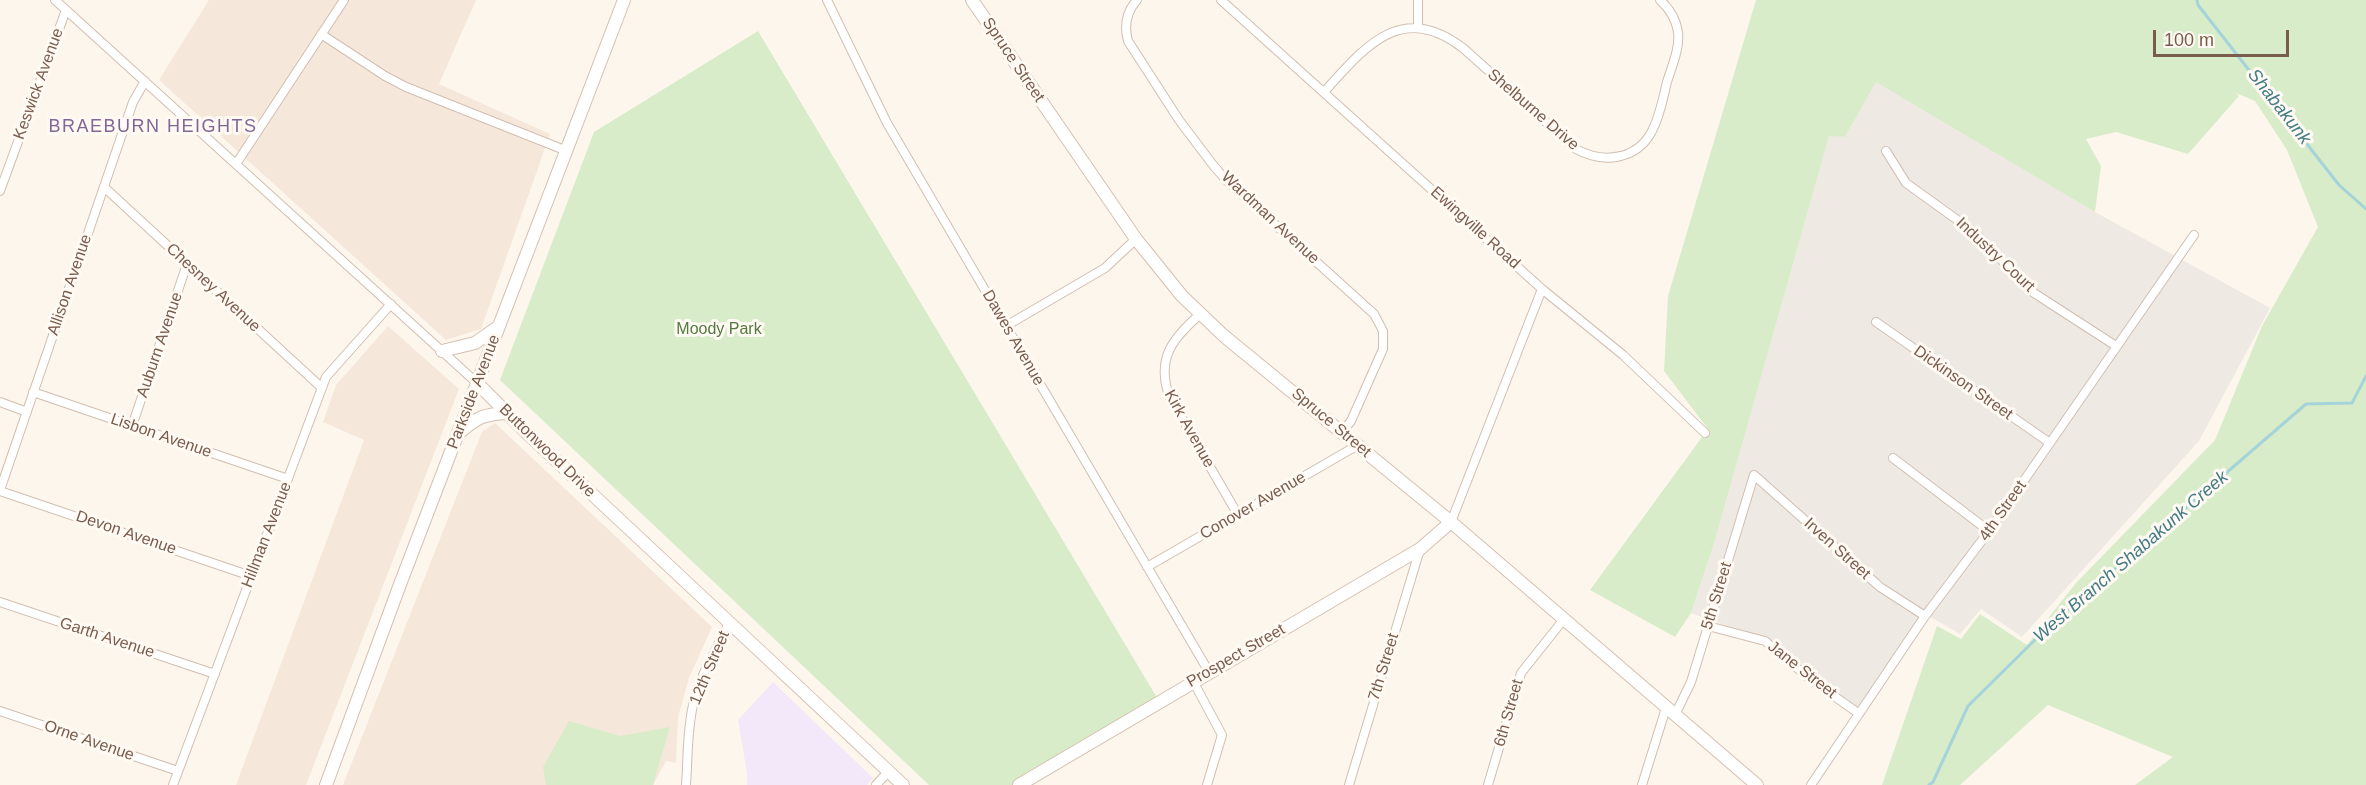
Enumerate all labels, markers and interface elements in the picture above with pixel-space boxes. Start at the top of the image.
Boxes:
street label: Spruce Street [978,14,1048,106]
scale bar [2156,18,2292,56]
street label: Keswick Avenue [10,26,68,142]
text: 100 m [2164,30,2214,50]
street label: Shelburne Drive [1483,65,1583,155]
water label: Shabakunk [2243,65,2315,149]
district label: BRAEBURN HEIGHTS [48,116,258,138]
street label: Wardman Avenue [1217,168,1323,268]
street label: Ewingville Road [1426,183,1524,273]
street label: Industry Court [1952,214,2038,296]
street label: Allison Avenue [44,232,96,338]
street label: Chesney Avenue [162,240,264,336]
street label: Dawes Avenue [978,287,1048,389]
street label: Auburn Avenue [133,290,187,400]
park label: Moody Park [676,320,762,340]
street label: Parkside Avenue [443,332,505,452]
street label: Dickinson Street [1910,342,2016,424]
street label: Spruce Street [1287,384,1375,462]
street label: Kirk Avenue [1160,387,1218,471]
street label: Buttonwood Drive [495,400,599,502]
street label: Lisbon Avenue [108,410,214,462]
water label: West Branch Shabakunk Creek [2029,467,2233,647]
street label: Conover Avenue [1197,468,1309,544]
street label: 4th Street [1975,477,2031,545]
street label: Hillman Avenue [238,479,296,591]
street label: Devon Avenue [73,507,179,559]
street label: Irven Street [1800,514,1874,584]
street label: 5th Street [1698,560,1736,632]
street label: Garth Avenue [57,614,157,662]
street label: Prospect Street [1183,620,1289,692]
street label: 12th Street [686,628,734,708]
street label: 7th Street [1365,631,1403,703]
street label: Jane Street [1764,637,1840,703]
street label: 6th Street [1490,677,1528,749]
street label: Orne Avenue [41,717,137,765]

